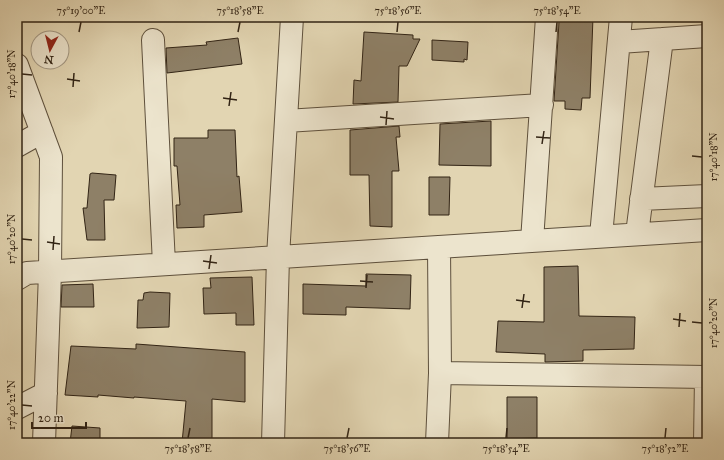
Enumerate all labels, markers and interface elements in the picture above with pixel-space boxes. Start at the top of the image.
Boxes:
text: 75°19'00"E [57,5,105,17]
text: 75°18'58"E [216,5,264,17]
text: 75°18'56"E [375,5,421,17]
text: 75°18'54"E [533,5,581,17]
north arrow [30,30,70,70]
text: 17°40'18"N [6,49,18,99]
text: N [43,52,54,66]
text: 17°40'18"N [708,132,720,182]
text: 17°40'20"N [6,213,18,264]
text: 17°40'20"N [708,297,720,348]
text: 17°40'22"N [6,380,18,430]
scale bar [32,404,86,430]
text: 20 m [38,411,64,425]
text: 75°18'58"E [164,443,212,455]
text: 75°18'56"E [324,443,370,455]
text: 75°18'54"E [482,443,530,455]
text: 75°18'52"E [642,443,688,455]

